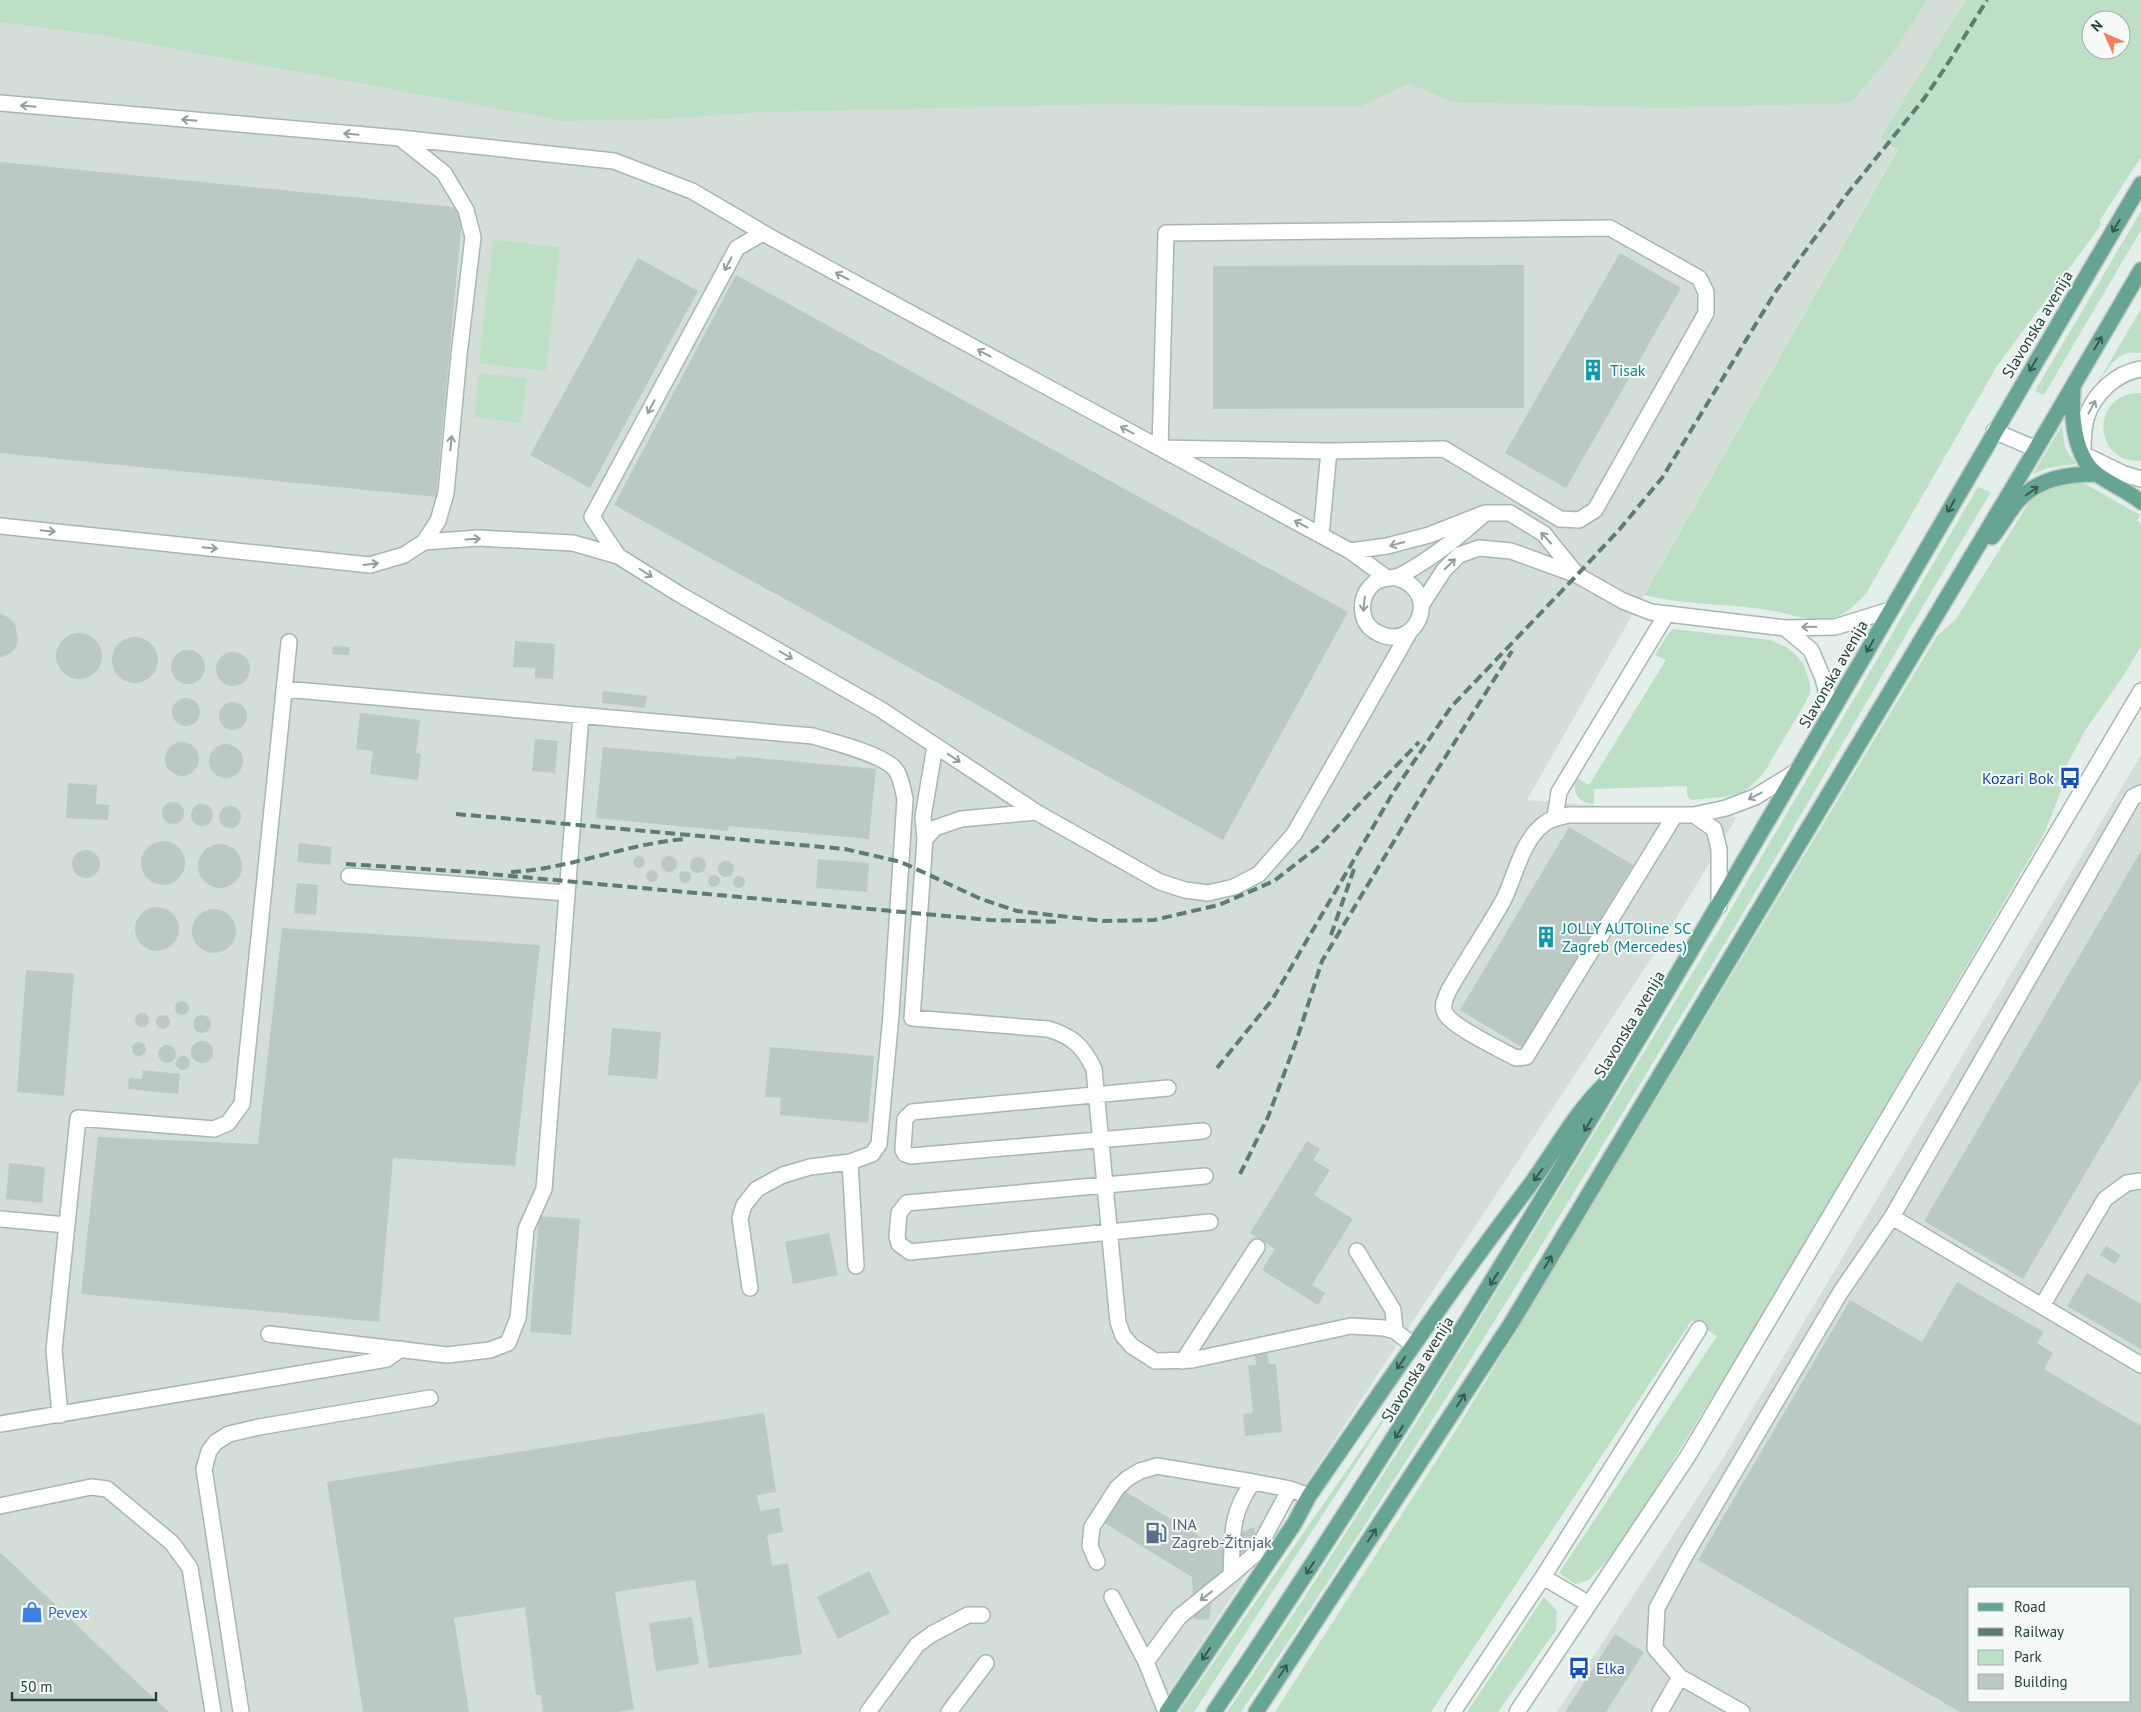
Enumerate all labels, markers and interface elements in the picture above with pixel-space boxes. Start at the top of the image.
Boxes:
north arrow [2081,10,2131,60]
text: N [2087,16,2106,35]
one-way arrow [20,101,36,110]
one-way arrow [182,115,198,125]
one-way arrow [344,129,360,139]
one-way arrow [2111,218,2121,232]
one-way arrow [723,256,732,271]
street label: Slavonska avenija [1997,267,2077,381]
one-way arrow [835,270,849,280]
one-way arrow [2094,337,2104,351]
one-way arrow [977,348,992,358]
building icon: Tisak [1580,357,1606,383]
one-way arrow [2028,358,2038,372]
place label: Tisak [1610,360,1646,380]
one-way arrow [646,399,655,414]
one-way arrow [2087,400,2097,415]
one-way arrow [1120,425,1135,435]
one-way arrow [446,435,455,451]
one-way arrow [2025,485,2038,496]
one-way arrow [1946,498,1956,512]
one-way arrow [1294,519,1309,528]
one-way arrow [40,526,56,536]
one-way arrow [1540,532,1552,544]
one-way arrow [464,534,480,543]
one-way arrow [1390,539,1406,549]
one-way arrow [202,543,218,553]
one-way arrow [1444,558,1456,570]
one-way arrow [363,559,379,569]
one-way arrow [638,568,652,578]
one-way arrow [1359,595,1369,611]
street label: Slavonska avenija [1794,616,1872,732]
one-way arrow [1801,622,1818,632]
one-way arrow [1864,639,1874,653]
one-way arrow [778,651,792,661]
one-way arrow [947,753,961,764]
bus stop icon: Kozari Bok [2057,765,2083,791]
place label: Kozari Bok [1982,768,2054,788]
one-way arrow [1748,791,1763,801]
place label: JOLLY AUTOline SC Zagreb (Mercedes) [1561,918,1691,956]
building icon: JOLLY AUTOline SC Zagreb (Mercedes) [1533,924,1559,950]
street label: Slavonska avenija [1589,967,1669,1081]
one-way arrow [1582,1118,1592,1132]
one-way arrow [1533,1167,1543,1181]
one-way arrow [1544,1256,1554,1270]
one-way arrow [1489,1272,1499,1286]
street label: Slavonska avenija [1376,1312,1458,1426]
one-way arrow [1396,1356,1406,1370]
one-way arrow [1457,1393,1467,1407]
one-way arrow [1393,1424,1403,1438]
place label: INA Zagreb-Žitnjak [1172,1514,1272,1552]
fuel station icon: INA Zagreb-Žitnjak [1143,1520,1169,1546]
one-way arrow [1367,1529,1377,1543]
one-way arrow [1305,1561,1316,1575]
legend [1968,1587,2131,1702]
one-way arrow [1200,1590,1213,1601]
text: Road [2014,1597,2046,1616]
shop icon: Pevex [19,1599,45,1625]
place label: Pevex [48,1602,88,1622]
text: Railway [2014,1622,2064,1641]
one-way arrow [1201,1647,1211,1661]
text: Park [2014,1647,2042,1666]
bus stop icon: Elka [1566,1655,1592,1681]
place label: Elka [1596,1658,1625,1678]
one-way arrow [1278,1665,1288,1679]
scale bar [12,1670,156,1702]
text: Building [2014,1672,2068,1691]
text: 50 m [20,1677,53,1696]

